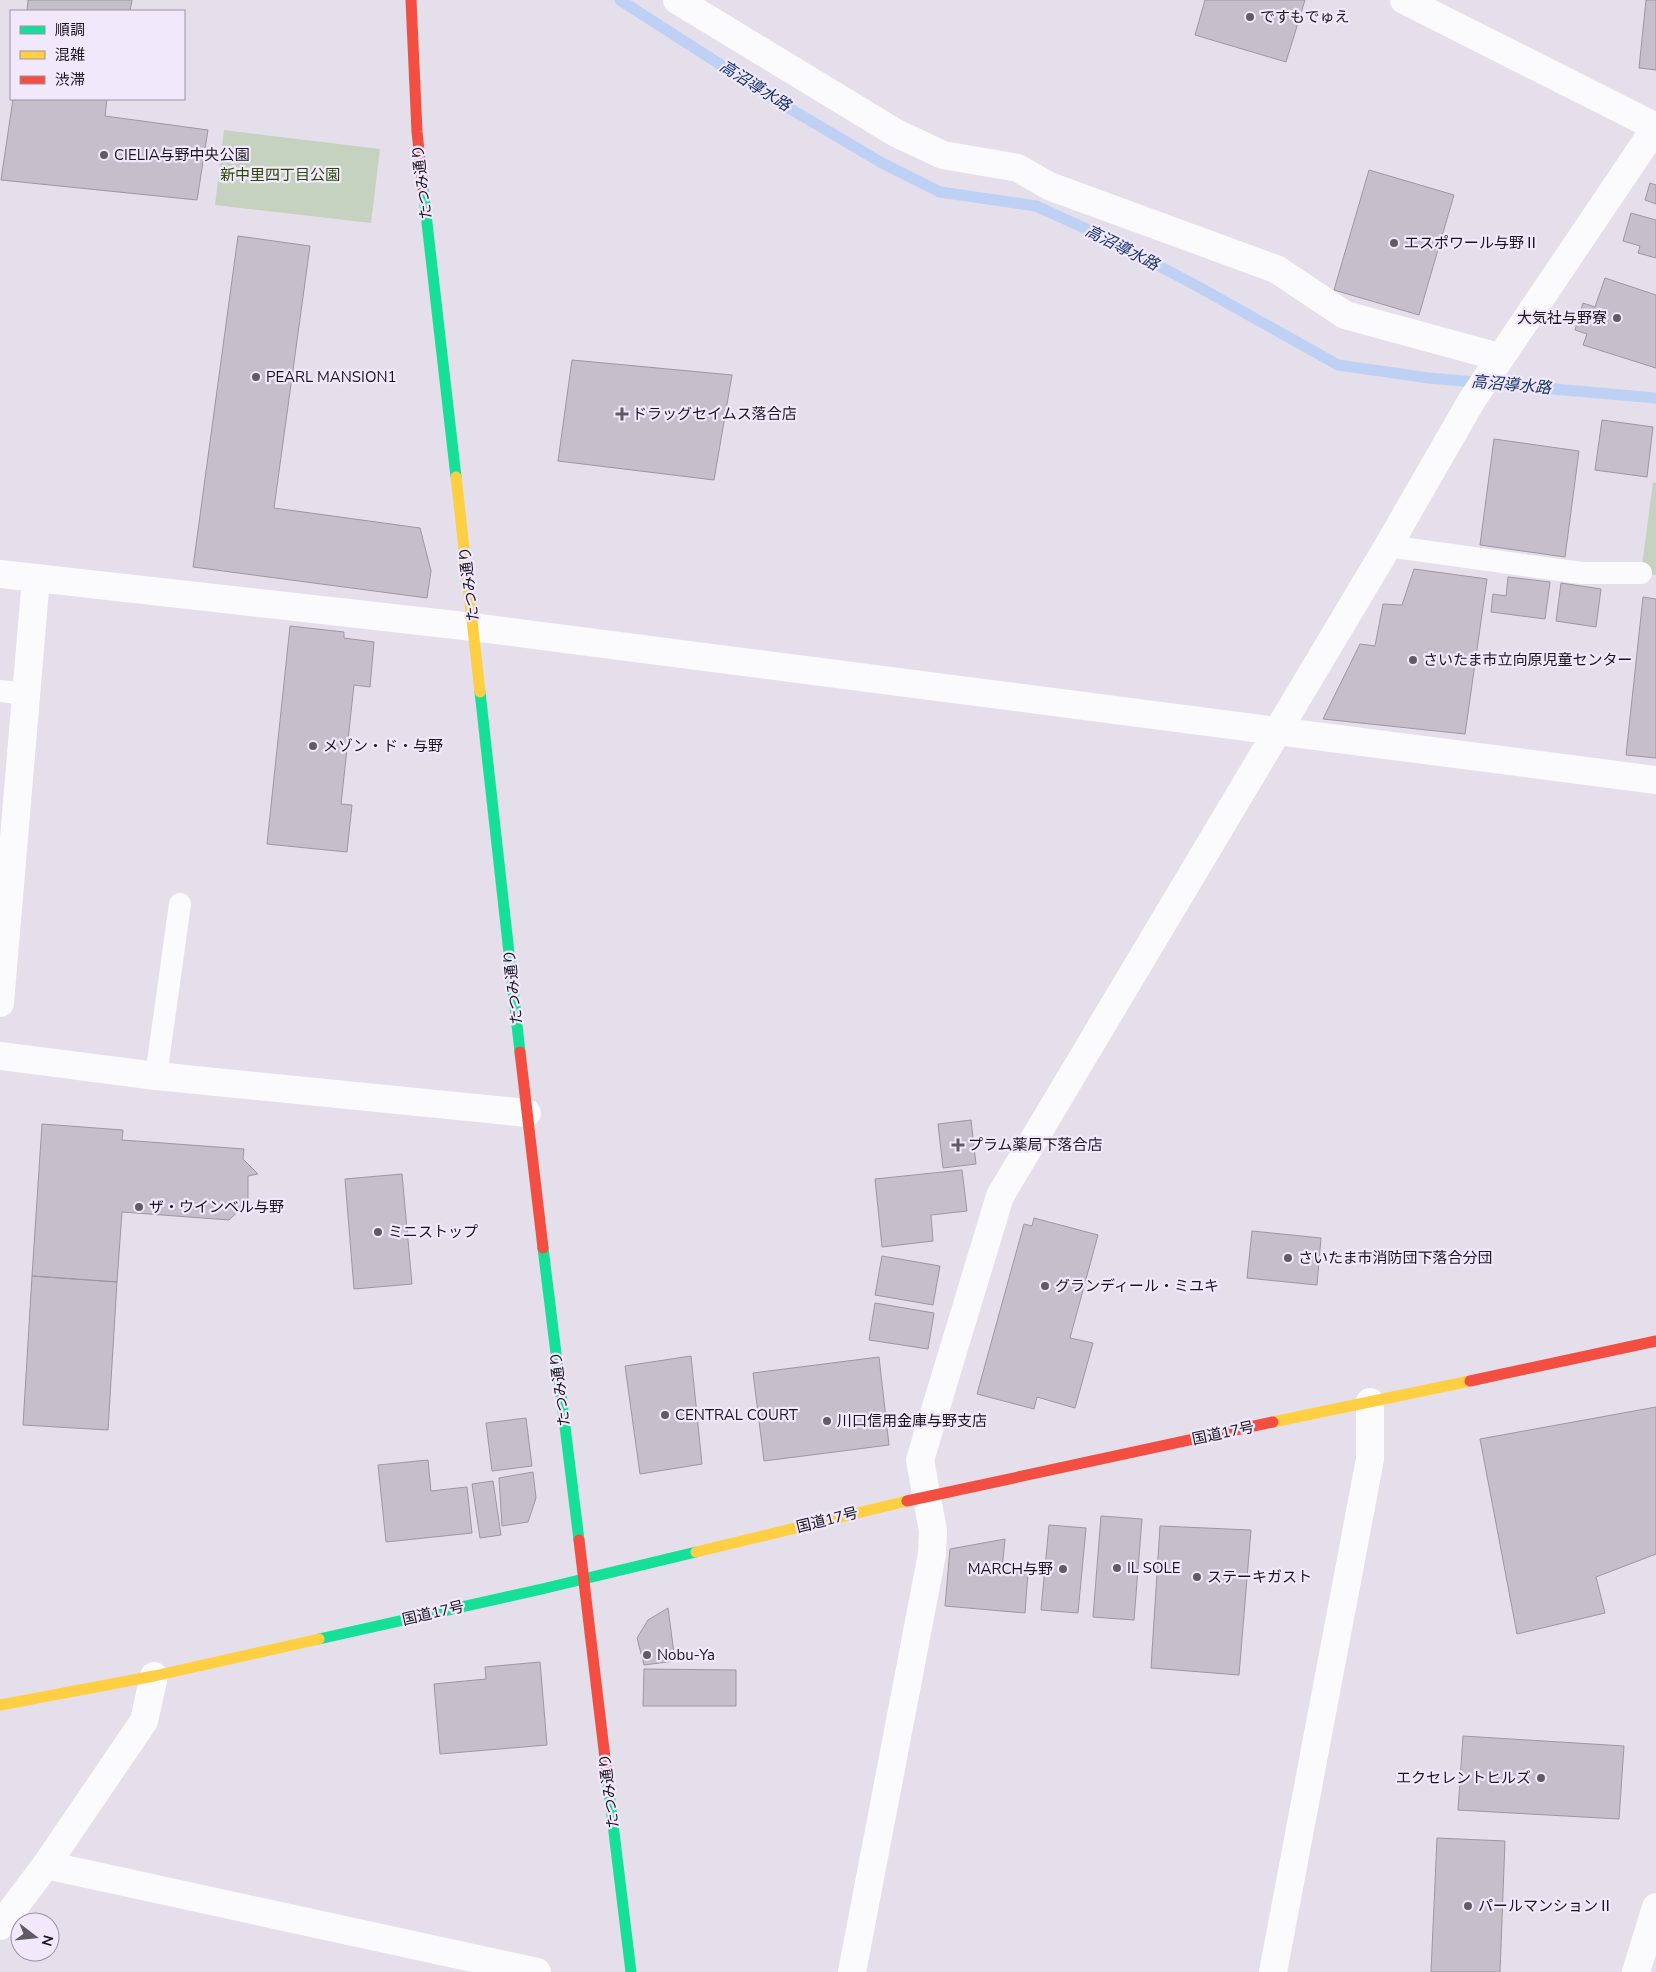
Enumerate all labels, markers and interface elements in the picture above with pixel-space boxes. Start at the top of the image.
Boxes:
place label: ですもでゅえ [1260,7,1349,27]
legend [10,10,185,100]
marker: ですもでゅえ [1244,11,1256,23]
text: 順調 [55,20,85,40]
text: 混雑 [55,45,85,65]
water label: 高沼導水路 [715,55,796,118]
text: 渋滞 [55,70,85,90]
street label: たつみ通り [408,144,436,220]
place label: CIELIA与野中央公園 [114,145,250,165]
marker: CIELIA与野中央公園 [98,149,110,161]
park label: 新中里四丁目公園 [220,165,340,185]
water label: 高沼導水路 [1081,220,1164,277]
place label: エスポワール与野Ⅱ [1404,233,1539,253]
marker: エスポワール与野Ⅱ [1388,237,1400,249]
place label: 大気社与野寮 [1517,308,1607,328]
marker: 大気社与野寮 [1611,312,1623,324]
place label: PEARL MANSION1 [266,367,397,387]
marker: PEARL MANSION1 [250,371,262,383]
water label: 高沼導水路 [1470,371,1554,400]
place label: ドラッグセイムス落合店 [632,404,797,424]
marker: ドラッグセイムス落合店 [616,408,628,420]
street label: たつみ通り [455,546,483,622]
place label: さいたま市立向原児童センター [1423,650,1633,670]
marker: さいたま市立向原児童センター [1407,654,1419,666]
place label: メゾン・ド・与野 [323,736,443,756]
marker: メゾン・ド・与野 [307,740,319,752]
street label: たつみ通り [499,949,527,1025]
place label: プラム薬局下落合店 [968,1135,1103,1155]
marker: プラム薬局下落合店 [952,1139,964,1151]
place label: ザ・ウインベル与野 [149,1197,284,1217]
marker: ザ・ウインベル与野 [133,1201,145,1213]
place label: ミニストップ [388,1222,478,1242]
marker: ミニストップ [372,1226,384,1238]
place label: さいたま市消防団下落合分団 [1298,1248,1493,1268]
marker: さいたま市消防団下落合分団 [1282,1252,1294,1264]
place label: グランディール・ミユキ [1055,1276,1219,1296]
marker: グランディール・ミユキ [1039,1280,1051,1292]
street label: たつみ通り [546,1351,574,1427]
place label: CENTRAL COURT [675,1405,798,1425]
marker: CENTRAL COURT [659,1409,671,1421]
place label: 川口信用金庫与野支店 [837,1411,987,1431]
marker: 川口信用金庫与野支店 [821,1415,833,1427]
street label: 国道17号 [1190,1417,1256,1449]
street label: 国道17号 [794,1503,860,1537]
place label: IL SOLE [1127,1558,1180,1578]
place label: MARCH与野 [968,1559,1053,1579]
marker: IL SOLE [1111,1562,1123,1574]
marker: MARCH与野 [1057,1563,1069,1575]
place label: ステーキガスト [1207,1567,1312,1587]
marker: ステーキガスト [1191,1571,1203,1583]
street label: 国道17号 [400,1596,466,1630]
place label: Nobu-Ya [657,1645,715,1665]
marker: Nobu-Ya [641,1649,653,1661]
street label: たつみ通り [595,1753,623,1829]
place label: エクセレントヒルズ [1396,1768,1531,1788]
marker: エクセレントヒルズ [1535,1772,1547,1784]
place label: パールマンションⅡ [1478,1896,1613,1916]
marker: パールマンションⅡ [1462,1900,1474,1912]
north arrow [10,1912,60,1962]
text: N [36,1933,58,1948]

